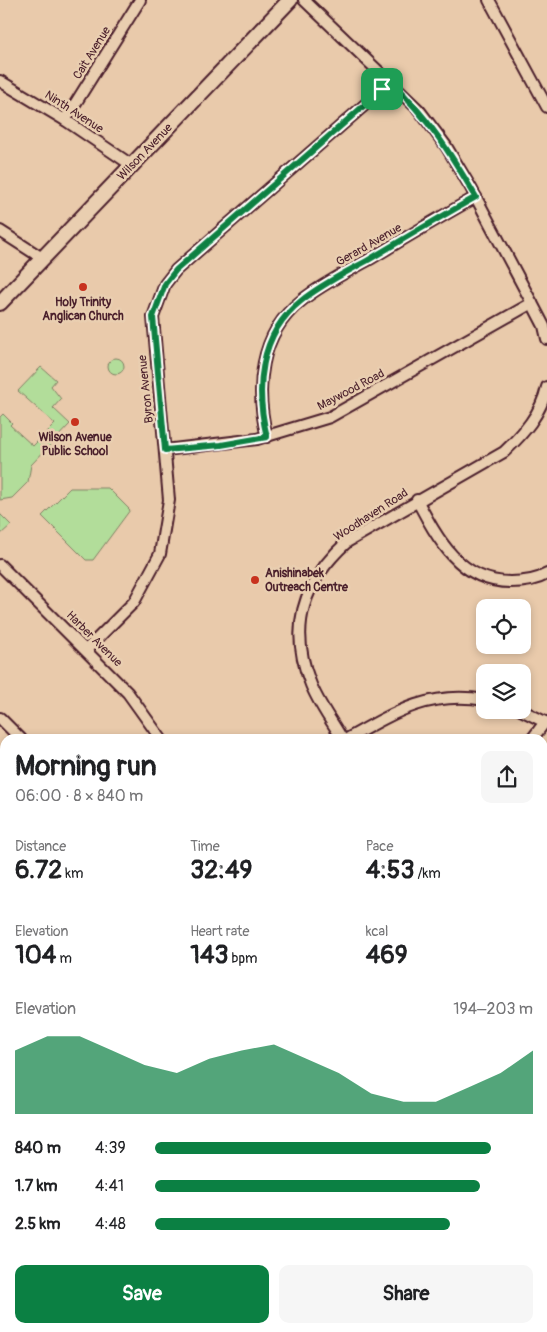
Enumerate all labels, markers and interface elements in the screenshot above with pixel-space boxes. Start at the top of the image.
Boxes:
street label: Cait Avenue [70,24,114,82]
pin [361,68,403,110]
icon: arrive [368,75,396,103]
street label: Ninth Avenue [42,88,106,137]
street label: Wilson Avenue [114,120,176,184]
street label: Gerard Avenue [334,220,404,270]
marker: Holy Trinity Anglican Church [77,281,89,293]
place label: Holy Trinity Anglican Church [42,295,124,324]
street label: Byron Avenue [135,354,157,424]
street label: Maywood Road [315,366,387,414]
marker: Wilson Avenue Public School [69,416,81,428]
place label: Wilson Avenue Public School [38,430,113,459]
street label: Woodhaven Road [331,485,411,545]
place label: Anishinabek Outreach Centre [265,566,349,595]
marker: Anishinabek Outreach Centre [249,574,261,586]
map controls [476,599,531,719]
button: locate [476,599,531,654]
street label: Harber Avenue [63,608,125,670]
button: layers [476,664,531,719]
text: Morning run [15,749,157,784]
button: share [481,751,533,803]
text: 06:00 · 8 × 840 m [15,786,143,806]
text: Distance [15,838,66,855]
text: Time [190,838,220,855]
text: Pace [366,838,393,855]
text: 6.72 [15,855,62,886]
text: 32:49 [190,855,252,886]
text: 4:53 [366,855,414,886]
text: km [62,865,84,882]
text: /km [414,865,441,882]
text: Elevation [15,923,68,940]
text: Heart rate [190,923,249,940]
text: kcal [366,923,388,940]
text: 104 [15,940,56,971]
text: 143 [190,940,229,971]
text: 469 [366,940,408,971]
text: m [56,950,72,967]
text: bpm [229,950,258,967]
text: Elevation [15,999,76,1019]
text: 194–203 m [453,999,533,1019]
text: 840 m [15,1138,61,1158]
text: 4:39 [95,1138,126,1158]
text: 1.7 km [15,1176,58,1196]
text: 4:41 [95,1176,124,1196]
text: 2.5 km [15,1214,60,1234]
text: 4:48 [95,1214,126,1234]
button: Save [15,1265,269,1323]
button: Share [279,1265,533,1323]

